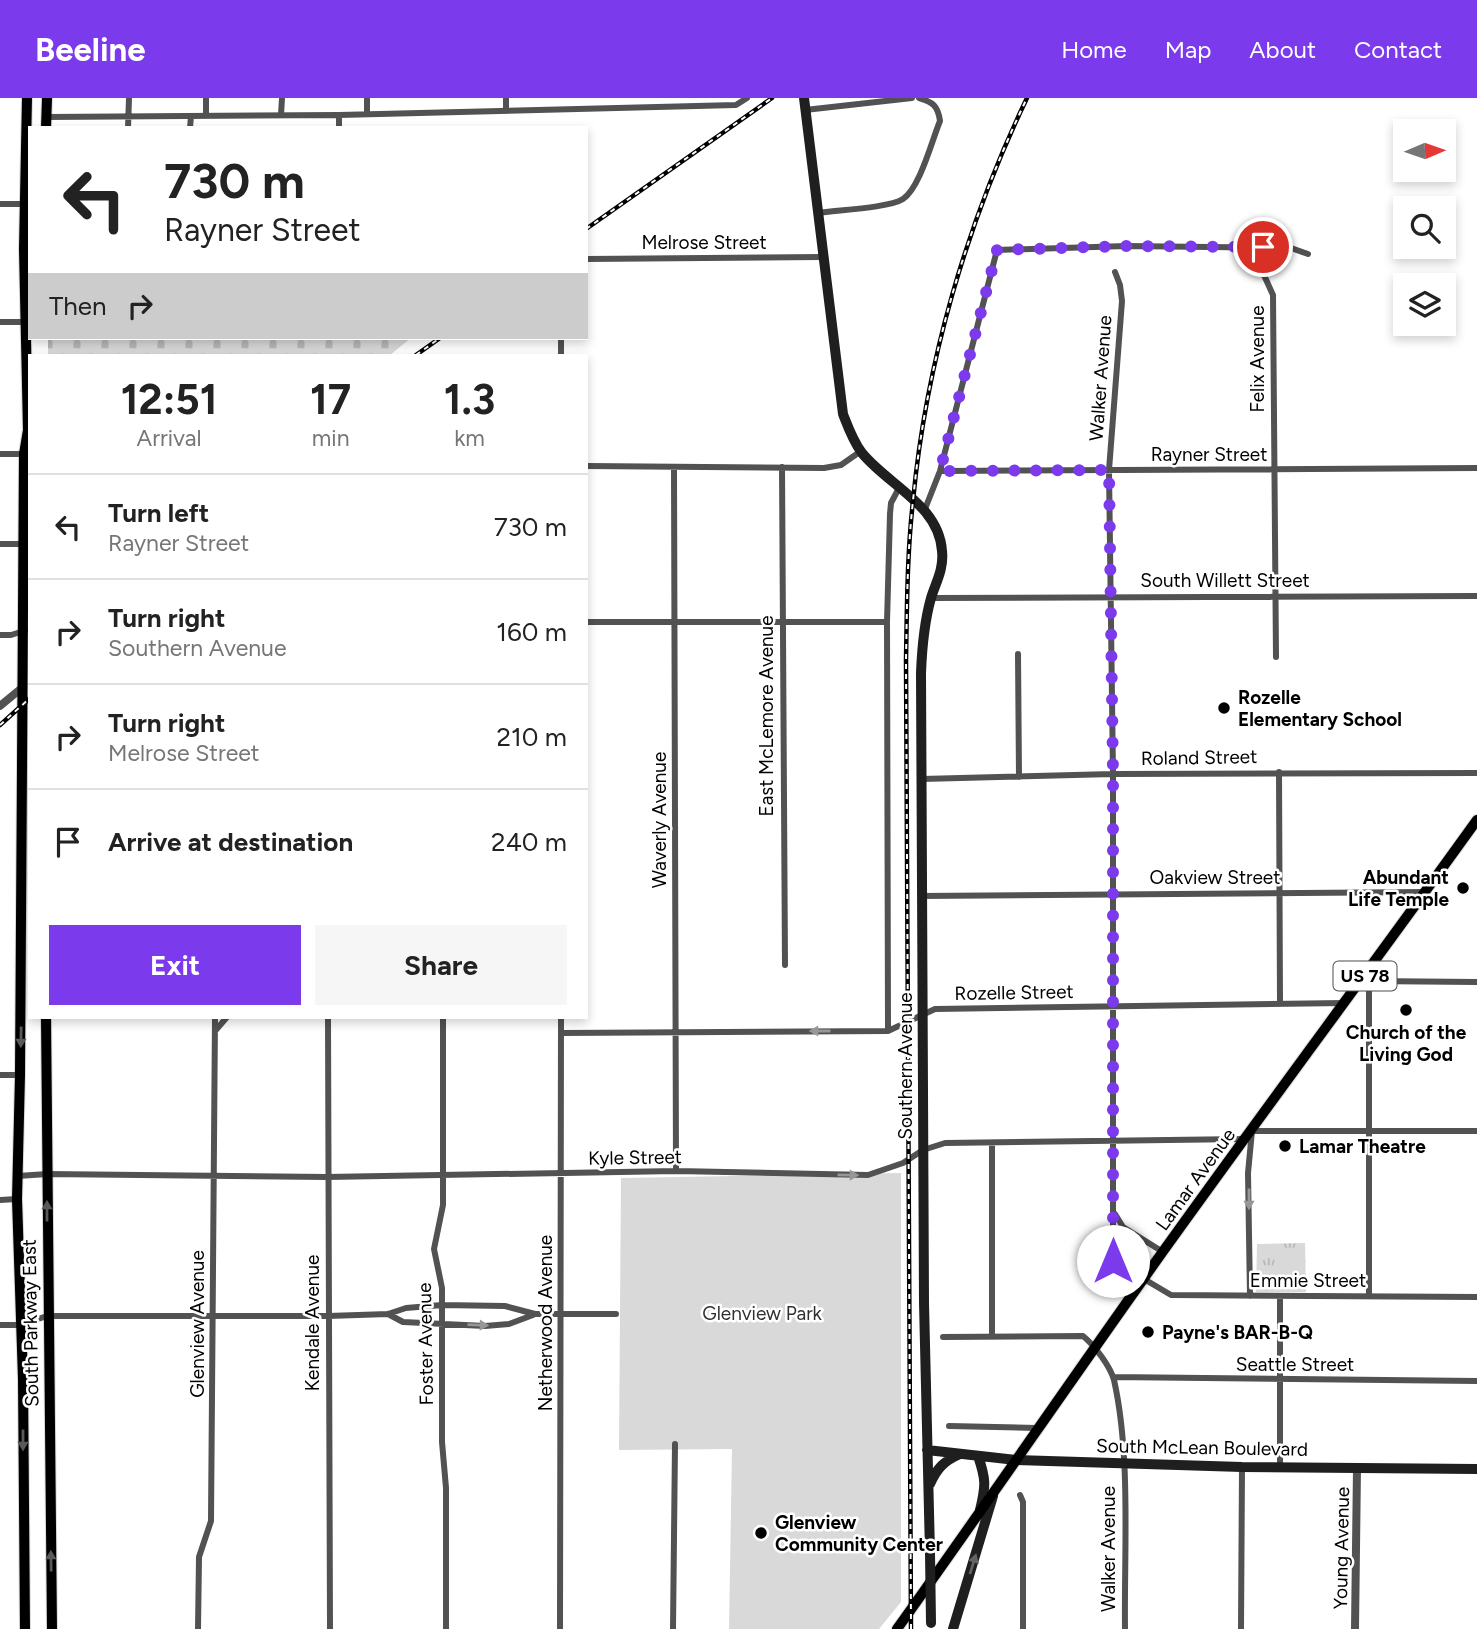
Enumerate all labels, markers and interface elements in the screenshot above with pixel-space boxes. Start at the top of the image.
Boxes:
text: Beeline [35,30,146,69]
text: Home [1061,35,1127,64]
text: Map [1165,35,1211,64]
text: About [1249,35,1316,64]
text: Contact [1354,35,1442,64]
north arrow [1393,119,1456,182]
map controls [1393,119,1456,336]
text: 730 m [164,151,305,210]
icon: left [49,154,140,245]
button: search [1393,196,1456,259]
text: Rayner Street [164,211,361,249]
pin [1233,217,1293,277]
icon: arrive [1244,228,1282,266]
street label: Melrose Street [641,231,767,254]
button: layers [1393,273,1456,336]
icon: right [121,287,159,325]
text: Then [49,290,107,322]
street label: Felix Avenue [1246,305,1269,413]
street label: Walker Avenue [1085,314,1116,442]
text: 12:51 [121,374,217,425]
text: 17 [310,374,351,425]
text: 1.3 [444,374,495,425]
text: Arrival [137,424,202,452]
text: min [312,424,350,452]
text: km [454,424,485,452]
street label: Rayner Street [1151,443,1267,466]
text: Turn left [108,497,209,529]
icon: left [49,508,87,546]
text: 730 m [494,511,567,543]
text: Rayner Street [108,529,249,557]
street label: South Willett Street [1140,569,1310,592]
text: Turn right [108,602,225,634]
icon: right [49,613,87,651]
street label: East McLemore Avenue [755,615,778,817]
text: 160 m [496,616,567,648]
text: Southern Avenue [108,634,286,662]
place label: Rozelle Elementary School [1238,686,1402,731]
marker: Rozelle Elementary School [1216,700,1232,716]
text: Turn right [108,707,225,739]
icon: right [49,718,87,756]
text: 210 m [497,721,567,753]
text: Melrose Street [108,739,260,767]
street label: Roland Street [1141,745,1257,770]
street label: Waverly Avenue [648,752,671,888]
icon: arrive [49,823,87,861]
text: Arrive at destination [108,826,353,858]
text: 240 m [491,826,567,858]
street label: Oakview Street [1150,866,1280,889]
place label: Abundant Life Temple [1348,866,1449,911]
marker: Abundant Life Temple [1455,880,1471,896]
button: Exit [49,925,301,1005]
button: Share [315,925,567,1005]
road number: US 78 [1334,962,1396,990]
street label: Rozelle Street [954,980,1074,1005]
street label: Southern Avenue [894,992,917,1140]
marker: Church of the Living God [1398,1002,1414,1018]
place label: Church of the Living God [1346,1021,1467,1066]
one-way arrow [809,1025,831,1037]
one-way arrow [15,1026,27,1048]
street label: Lamar Avenue [1151,1124,1240,1235]
place label: Lamar Theatre [1299,1135,1426,1158]
marker: Lamar Theatre [1277,1138,1293,1154]
street label: Kyle Street [588,1145,682,1170]
one-way arrow [837,1169,859,1181]
one-way arrow [1243,1189,1255,1211]
one-way arrow [41,1200,53,1222]
position arrow [1076,1224,1150,1298]
street label: Netherwood Avenue [534,1235,557,1411]
street label: South Parkway East [18,1239,43,1407]
street label: Glenview Avenue [186,1250,209,1398]
street label: Kendale Avenue [301,1255,324,1391]
street label: Emmie Street [1250,1269,1366,1292]
street label: Foster Avenue [413,1282,438,1406]
park label: Glenview Park [702,1302,823,1325]
one-way arrow [468,1319,490,1330]
place label: Payne's BAR-B-Q [1162,1321,1313,1344]
marker: Payne's BAR-B-Q [1140,1324,1156,1340]
street label: Seattle Street [1236,1353,1354,1376]
one-way arrow [17,1429,29,1451]
street label: South McLean Boulevard [1096,1434,1308,1461]
street label: Walker Avenue [1097,1486,1120,1612]
street label: Young Avenue [1329,1486,1354,1610]
place label: Glenview Community Center [775,1511,943,1556]
marker: Glenview Community Center [753,1525,769,1541]
one-way arrow [45,1550,57,1572]
one-way arrow [968,1553,978,1574]

